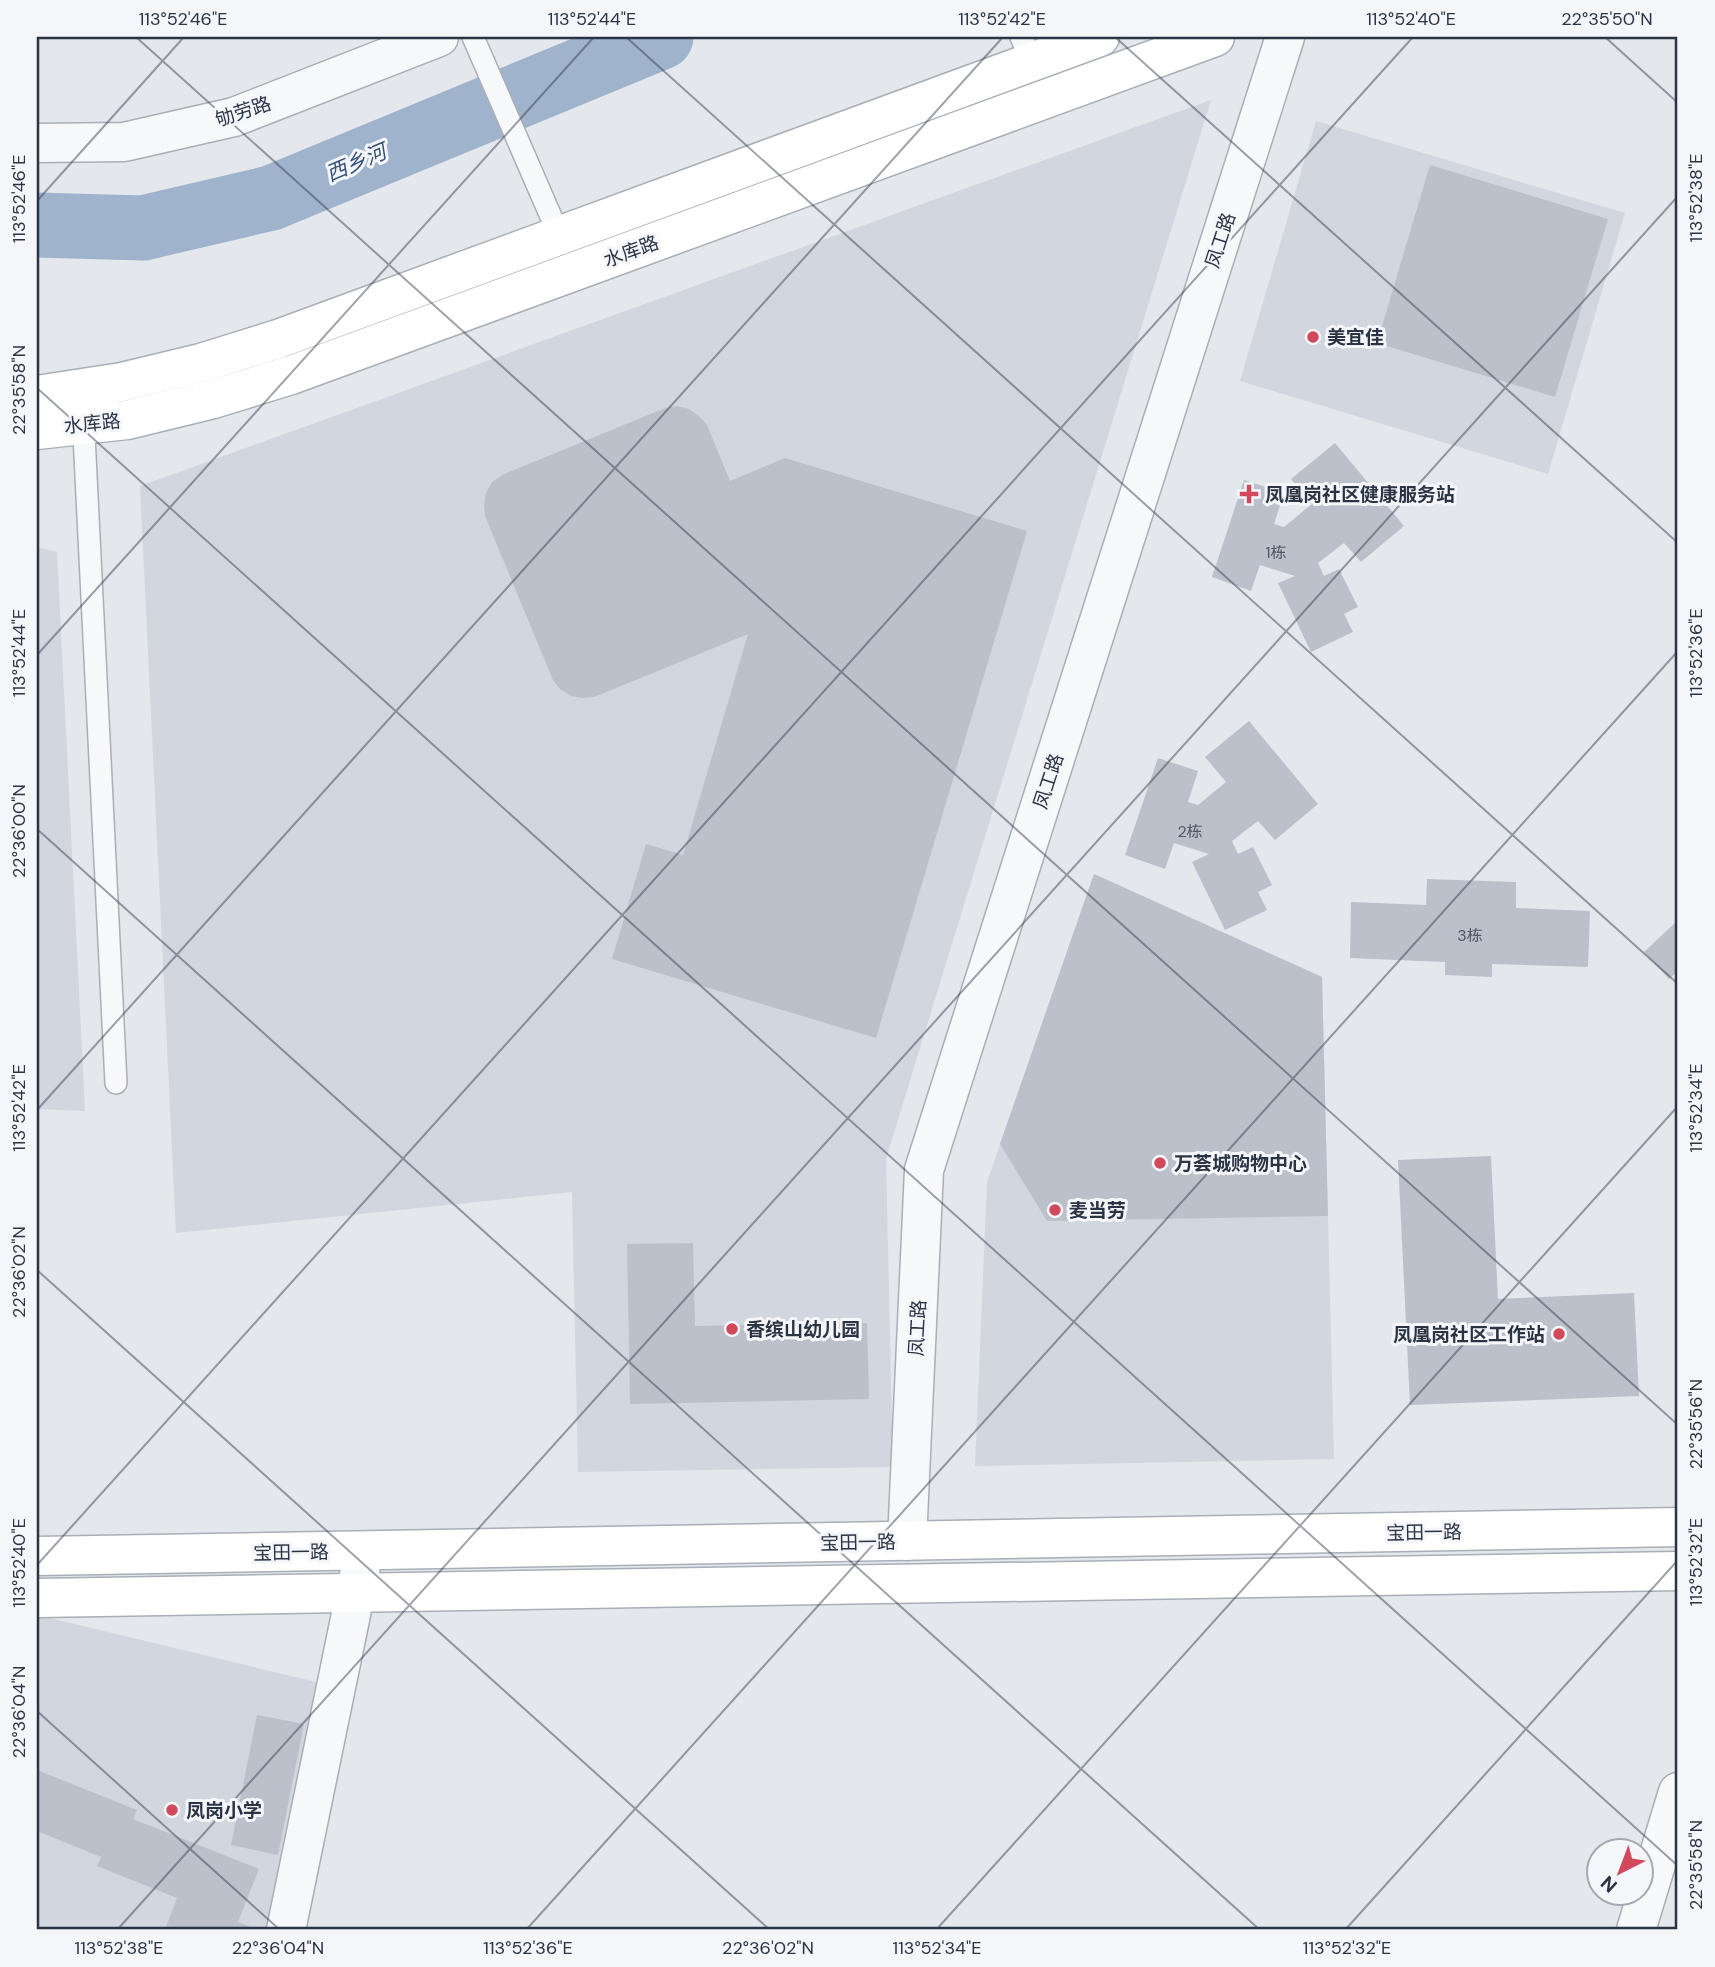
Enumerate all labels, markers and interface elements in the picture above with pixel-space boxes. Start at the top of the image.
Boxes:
text: 113°52'46"E [139,7,227,31]
text: 113°52'44"E [548,7,636,31]
text: 113°52'42"E [958,7,1046,31]
text: 113°52'40"E [1366,7,1456,31]
text: 22°35'50"N [1561,7,1653,31]
street label: 劬劳路 [212,91,274,132]
water label: 西乡河 [322,136,394,188]
text: 113°52'38"E [1684,154,1708,242]
text: 113°52'46"E [7,155,31,243]
street label: 凤工路 [1200,209,1241,271]
street label: 水库路 [600,230,662,273]
place label: 美宜佳 [1327,325,1384,350]
marker: 美宜佳 [1305,329,1321,345]
text: 22°35'58"N [7,345,31,435]
street label: 水库路 [62,408,122,439]
place label: 凤凰岗社区健康服务站 [1265,482,1455,507]
marker: 凤凰岗社区健康服务站 [1239,484,1259,504]
house number: 1栋 [1266,542,1287,563]
text: 113°52'36"E [1684,608,1708,698]
text: 113°52'44"E [7,609,31,697]
street label: 凤工路 [1028,750,1069,812]
text: 22°36'00"N [7,784,31,878]
house number: 2栋 [1177,821,1203,842]
house number: 3栋 [1457,925,1483,946]
text: 113°52'42"E [7,1064,31,1152]
text: 113°52'34"E [1684,1064,1708,1152]
place label: 万荟城购物中心 [1174,1151,1307,1176]
marker: 万荟城购物中心 [1152,1155,1168,1171]
place label: 麦当劳 [1069,1198,1126,1223]
marker: 麦当劳 [1047,1202,1063,1218]
text: 22°36'02"N [7,1226,31,1318]
street label: 凤工路 [904,1299,931,1357]
place label: 香缤山幼儿园 [746,1317,860,1342]
marker: 香缤山幼儿园 [724,1321,740,1337]
place label: 凤凰岗社区工作站 [1393,1322,1545,1347]
marker: 凤凰岗社区工作站 [1551,1326,1567,1342]
text: 22°35'56"N [1684,1379,1708,1469]
text: 113°52'40"E [7,1518,31,1608]
text: 113°52'32"E [1684,1518,1708,1606]
street label: 宝田一路 [1386,1519,1462,1546]
street label: 宝田一路 [820,1529,896,1556]
street label: 宝田一路 [253,1539,329,1566]
text: 22°36'04"N [7,1666,31,1758]
place label: 凤岗小学 [186,1798,262,1823]
marker: 凤岗小学 [164,1802,180,1818]
text: 22°35'58"N [1684,1820,1708,1910]
north arrow [1586,1838,1656,1908]
text: N [1595,1870,1622,1898]
text: 113°52'38"E [75,1936,163,1960]
text: 22°36'04"N [232,1936,324,1960]
text: 113°52'36"E [483,1936,573,1960]
text: 22°36'02"N [722,1936,814,1960]
text: 113°52'34"E [893,1936,981,1960]
text: 113°52'32"E [1303,1936,1391,1960]

